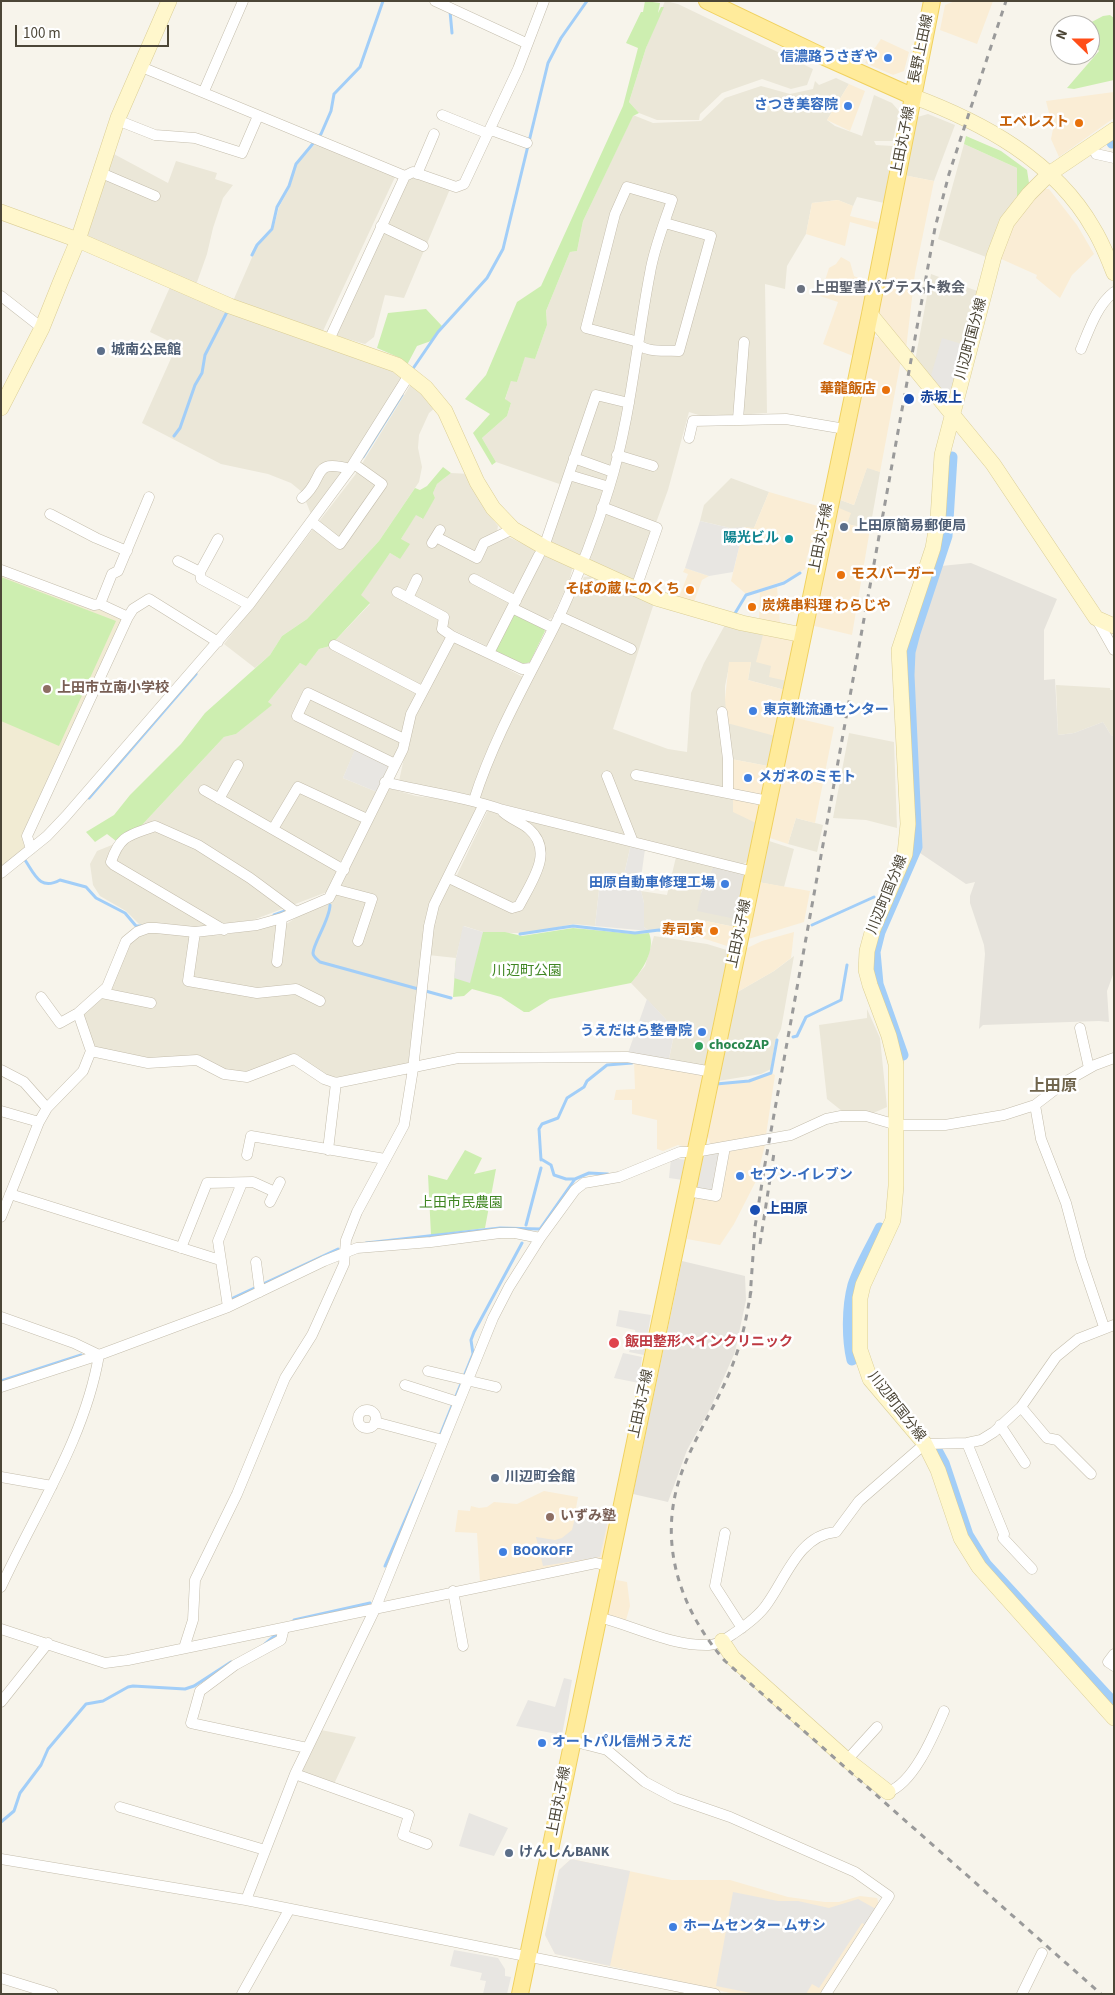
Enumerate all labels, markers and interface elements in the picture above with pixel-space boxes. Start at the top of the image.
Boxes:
street label: 長野上田線 [907,13,937,85]
scale bar [18,15,171,47]
north arrow [1050,15,1100,65]
text: 100 m [23,23,61,44]
text: N [1051,27,1073,43]
place label: 信濃路うさぎや [780,50,878,66]
marker: 信濃路うさぎや [882,52,894,64]
place label: さつき美容院 [754,98,838,114]
marker: さつき美容院 [842,100,854,112]
street label: 上田丸子線 [889,105,919,177]
place label: エベレスト [999,115,1069,131]
marker: エベレスト [1073,117,1085,129]
place label: 上田聖書パブテスト教会 [811,281,965,297]
marker: 上田聖書パブテスト教会 [795,283,807,295]
street label: 川辺町国分線 [953,296,991,382]
place label: 城南公民館 [111,343,181,359]
marker: 城南公民館 [95,345,107,357]
place label: 華龍飯店 [820,382,876,398]
marker: 華龍飯店 [880,384,892,396]
place label: 赤坂上 [920,391,962,407]
marker: 赤坂上 [902,392,916,406]
street label: 上田丸子線 [807,502,837,574]
place label: 上田原簡易郵便局 [854,519,966,535]
marker: 上田原簡易郵便局 [838,521,850,533]
place label: 陽光ビル [723,531,779,547]
marker: 陽光ビル [783,533,795,545]
place label: モスバーガー [851,567,935,583]
marker: モスバーガー [835,569,847,581]
place label: そばの蔵 にのくち [565,582,680,598]
marker: そばの蔵 にのくち [684,584,696,596]
place label: 炭焼串料理 わらじや [762,599,891,615]
marker: 炭焼串料理 わらじや [746,601,758,613]
place label: 上田市立南小学校 [57,681,169,697]
marker: 上田市立南小学校 [41,683,53,695]
place label: 東京靴流通センター [763,703,889,719]
marker: 東京靴流通センター [747,705,759,717]
place label: メガネのミモト [758,770,856,786]
marker: メガネのミモト [742,772,754,784]
street label: 川辺町国分線 [864,853,912,937]
place label: 田原自動車修理工場 [589,876,715,892]
marker: 田原自動車修理工場 [719,878,731,890]
street label: 上田丸子線 [725,898,755,970]
place label: 寿司寅 [662,923,704,939]
marker: 寿司寅 [708,925,720,937]
park label: 川辺町公園 [492,964,562,980]
place label: うえだはら整骨院 [580,1024,692,1040]
marker: うえだはら整骨院 [696,1026,708,1038]
place label: chocoZAP [709,1038,769,1054]
marker: chocoZAP [693,1040,705,1052]
district label: 上田原 [1029,1077,1077,1097]
place label: セブン-イレブン [750,1168,853,1184]
marker: セブン-イレブン [734,1170,746,1182]
park label: 上田市民農園 [419,1196,503,1212]
place label: 上田原 [766,1202,808,1218]
marker: 上田原 [748,1203,762,1217]
place label: 飯田整形ペインクリニック [625,1335,793,1351]
marker: 飯田整形ペインクリニック [607,1336,621,1350]
street label: 上田丸子線 [627,1368,657,1440]
street label: 川辺町国分線 [864,1369,928,1445]
place label: 川辺町会館 [505,1470,575,1486]
marker: 川辺町会館 [489,1472,501,1484]
place label: いずみ塾 [560,1509,616,1525]
marker: いずみ塾 [544,1511,556,1523]
place label: BOOKOFF [513,1544,573,1560]
marker: BOOKOFF [497,1546,509,1558]
place label: オートパル信州うえだ [552,1735,692,1751]
marker: オートパル信州うえだ [536,1737,548,1749]
street label: 上田丸子線 [545,1765,575,1837]
place label: けんしんBANK [519,1845,609,1861]
marker: けんしんBANK [503,1847,515,1859]
place label: ホームセンター ムサシ [683,1919,826,1935]
marker: ホームセンター ムサシ [667,1921,679,1933]

